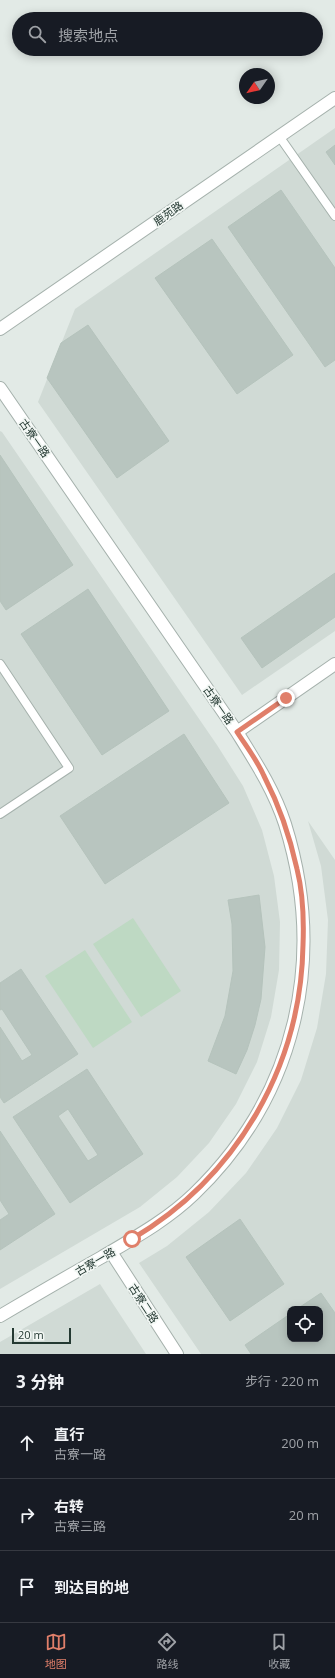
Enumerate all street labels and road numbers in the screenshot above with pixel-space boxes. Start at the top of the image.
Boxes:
street label: 鹿苑路 [150,197,186,229]
street label: 古寮一路 [16,416,54,460]
street label: 古寮一路 [200,683,238,727]
street label: 古寮一路 [72,1244,118,1278]
street label: 古寮二路 [126,1280,162,1326]

